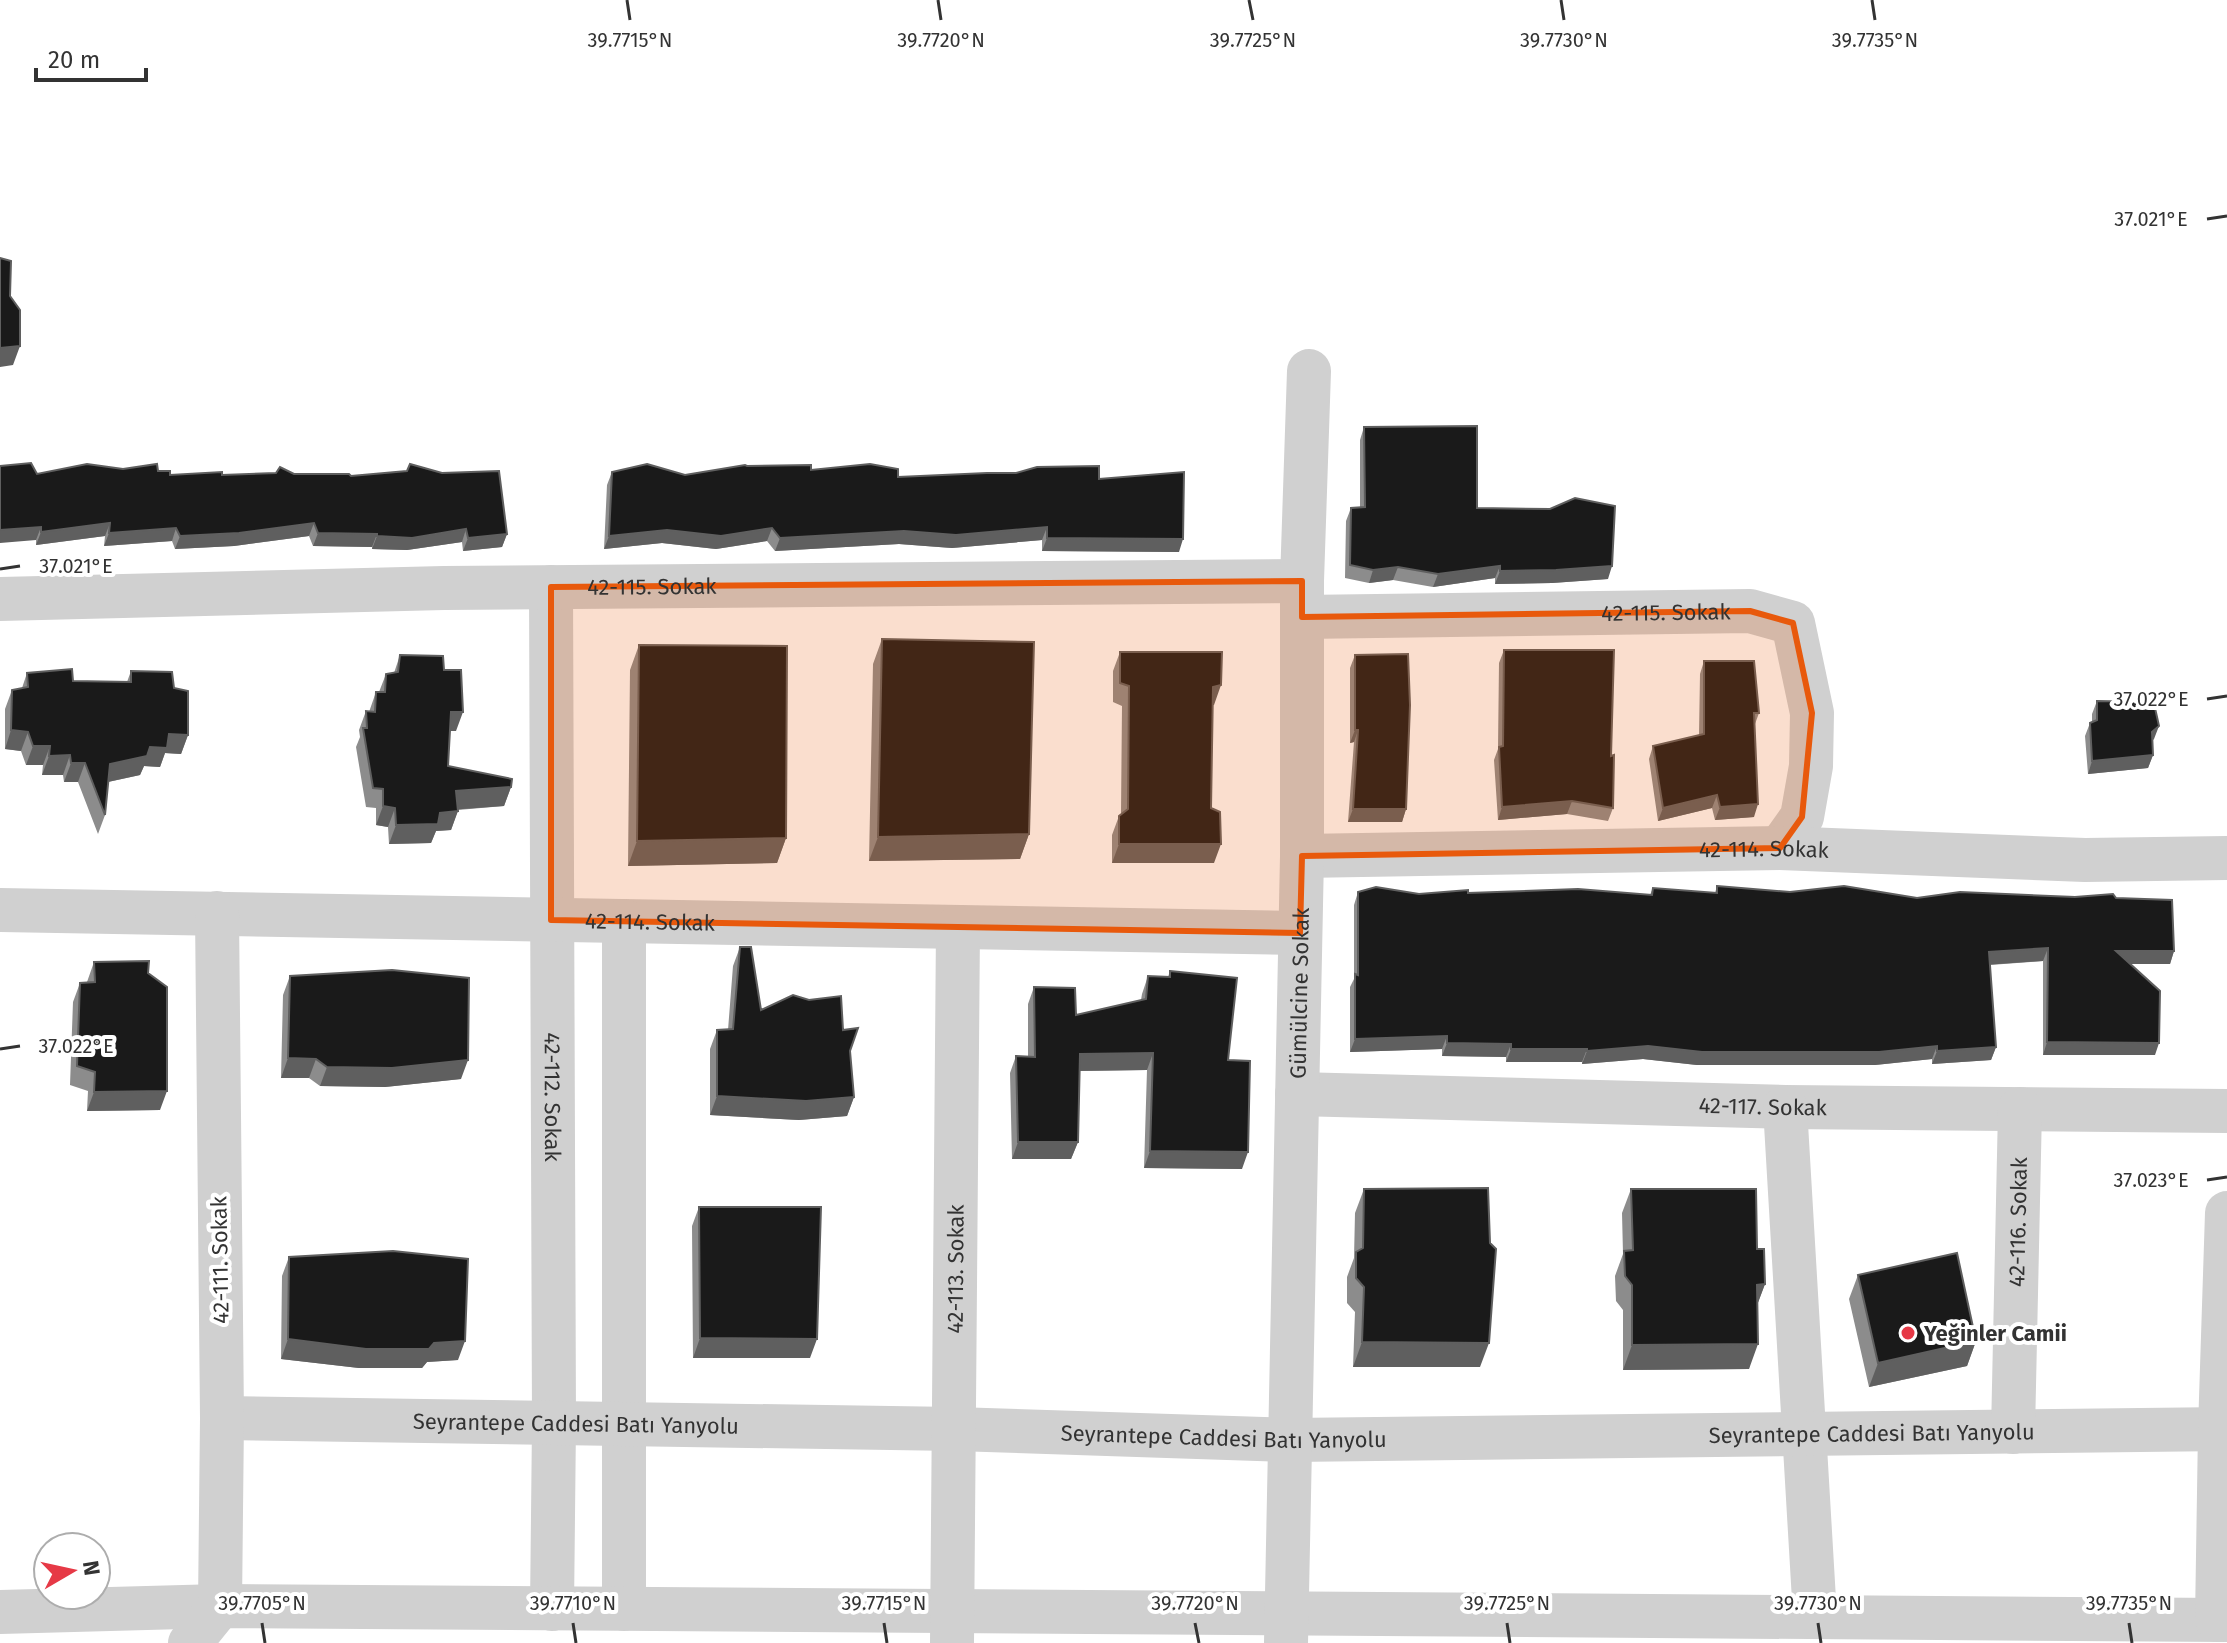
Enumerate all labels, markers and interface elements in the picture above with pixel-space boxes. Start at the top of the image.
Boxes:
text: 39.7715°N [587,28,673,52]
text: 39.7720°N [897,28,985,52]
text: 39.7725°N [1210,28,1296,52]
text: 39.7730°N [1520,28,1608,52]
text: 39.7735°N [1832,28,1918,52]
scale bar [36,32,146,82]
text: 20 m [48,46,100,74]
text: 37.021°E [2114,207,2188,231]
text: 37.021°E [39,554,113,578]
street label: 42-115. Sokak [587,572,717,600]
street label: 42-115. Sokak [1601,598,1732,626]
text: 37.022°E [2113,687,2189,711]
street label: 42-114. Sokak [1699,834,1830,863]
street label: 42-114. Sokak [585,907,716,936]
street label: Gümülcine Sokak [1284,907,1314,1079]
street label: 42-112. Sokak [539,1032,567,1162]
text: 37.022°E [38,1034,114,1058]
street label: 42-117. Sokak [1698,1091,1828,1121]
street label: 42-116. Sokak [2003,1156,2032,1287]
text: 37.023°E [2113,1168,2189,1192]
street label: 42-111. Sokak [205,1195,235,1324]
street label: 42-113. Sokak [941,1203,969,1334]
place label: Yeğinler Camii [1923,1320,2067,1347]
marker: Yeğinler Camii [1899,1324,1917,1342]
street label: Seyrantepe Caddesi Batı Yanyolu [413,1407,739,1439]
street label: Seyrantepe Caddesi Batı Yanyolu [1709,1418,2035,1449]
street label: Seyrantepe Caddesi Batı Yanyolu [1060,1419,1387,1454]
north arrow [32,1531,112,1611]
text: N [77,1559,106,1577]
text: 39.7705°N [218,1591,306,1615]
text: 39.7710°N [530,1591,616,1615]
text: 39.7715°N [841,1591,927,1615]
text: 39.7720°N [1151,1591,1239,1615]
text: 39.7725°N [1464,1591,1550,1615]
text: 39.7730°N [1774,1591,1862,1615]
text: 39.7735°N [2086,1591,2172,1615]

